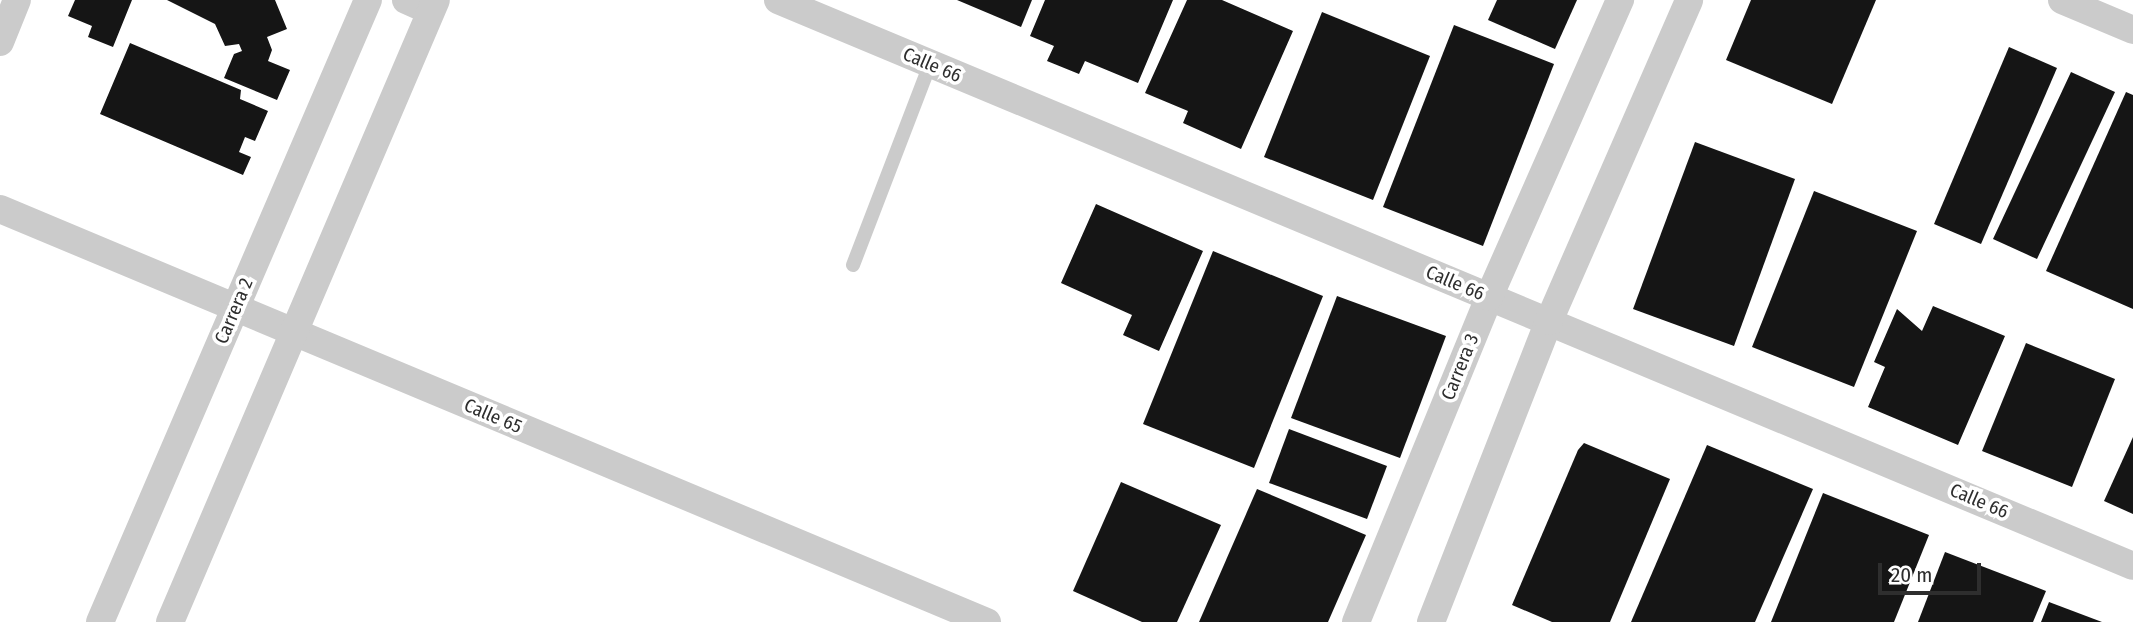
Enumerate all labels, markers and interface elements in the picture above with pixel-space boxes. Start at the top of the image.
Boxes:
street label: Calle 66 [899,43,965,87]
street label: Calle 66 [1422,261,1488,305]
street label: Carrera 2 [210,275,258,347]
street label: Carrera 3 [1436,331,1484,403]
street label: Calle 65 [461,394,525,438]
street label: Calle 66 [1946,479,2012,523]
scale bar [1881,548,1984,592]
text: 20 m [1891,562,1932,588]

